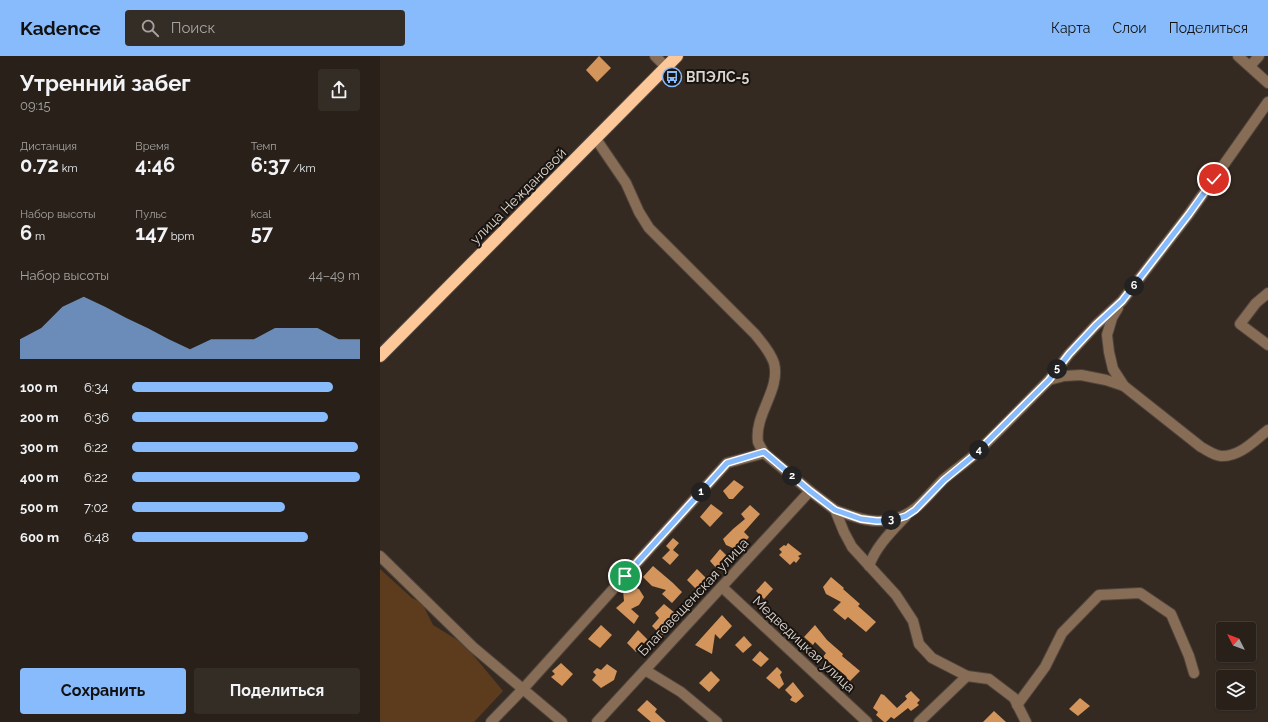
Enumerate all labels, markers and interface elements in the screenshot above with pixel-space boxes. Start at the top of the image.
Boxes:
search box [125,10,405,46]
text: Kadence [20,17,101,39]
icon: search [139,17,161,39]
text: Поиск [171,19,215,37]
text: Карта [1051,20,1090,36]
text: Слои [1112,20,1147,36]
text: Поделиться [1169,20,1248,36]
bus stop icon: ВПЭЛС-5 [661,66,683,88]
button: share [318,69,360,111]
place label: ВПЭЛС-5 [686,69,749,85]
text: Утренний забег [20,70,191,96]
text: 09:15 [20,98,51,113]
text: Дистанция [20,140,77,153]
text: Время [135,140,169,153]
text: Темп [251,140,277,153]
street label: улица Неждановой [467,145,569,247]
text: 0.72 [20,153,59,177]
text: 4:46 [135,153,175,177]
text: 6:37 [251,153,290,177]
text: km [59,162,78,175]
text: /km [290,162,316,175]
pin [1197,162,1231,196]
icon: check [1203,168,1225,190]
text: Набор высоты [20,208,95,221]
text: Пульс [135,208,167,221]
text: kcal [251,208,271,221]
text: 6 [20,221,32,245]
text: 147 [135,221,168,245]
text: 57 [251,221,273,245]
text: m [32,230,45,243]
text: bpm [168,230,194,243]
text: Набор высоты [20,268,109,283]
text: 44–49 m [309,268,360,283]
pin: 6 [1124,276,1144,296]
text: 6 [1131,279,1137,292]
pin: 5 [1047,359,1067,379]
text: 5 [1054,362,1060,375]
text: 100 m [20,380,58,395]
text: 6:34 [84,380,108,395]
text: 200 m [20,410,59,425]
text: 6:36 [84,410,109,425]
text: 300 m [20,440,58,455]
text: 6:22 [84,440,108,455]
pin: 4 [969,440,989,460]
text: 4 [976,443,982,456]
pin: 2 [782,466,802,486]
text: 2 [789,469,795,482]
text: 400 m [20,470,59,485]
text: 6:22 [84,470,108,485]
pin: 1 [691,482,711,502]
text: 1 [698,485,704,498]
text: 500 m [20,500,58,515]
text: 7:02 [84,500,108,515]
pin: 3 [881,510,901,530]
text: 3 [888,513,894,526]
text: 600 m [20,530,59,545]
text: 6:48 [84,530,109,545]
street label: Благовещенская улица [634,535,752,659]
pin [608,559,642,593]
icon: arrive [614,565,636,587]
street label: Медведицкая улица [750,593,858,695]
north arrow [1216,622,1256,662]
map controls [1216,622,1256,710]
button: Сохранить [20,668,186,714]
button: Поделиться [194,668,360,714]
button: layers [1216,670,1256,710]

